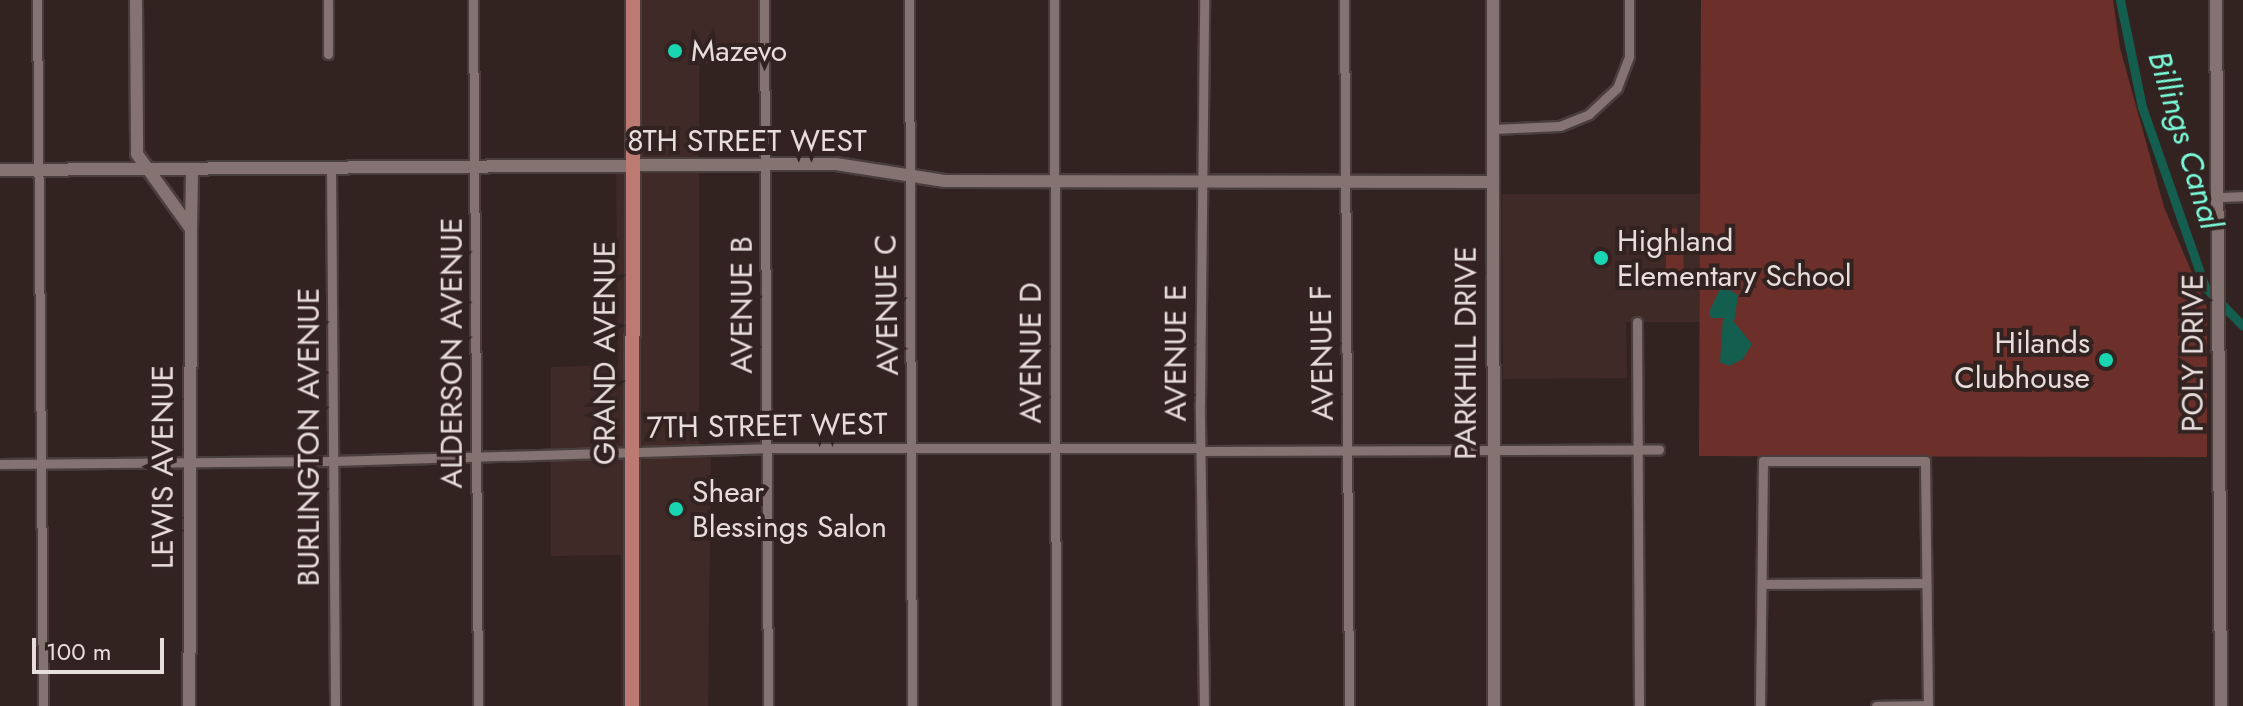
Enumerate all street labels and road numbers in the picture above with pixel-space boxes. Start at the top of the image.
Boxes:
street label: 8TH STREET WEST [627,123,867,159]
street label: ALDERSON AVENUE [434,217,470,489]
street label: AVENUE C [868,234,906,376]
street label: AVENUE B [724,236,760,374]
street label: GRAND AVENUE [587,241,623,465]
street label: PARKHILL DRIVE [1448,246,1484,460]
street label: POLY DRIVE [2175,274,2211,432]
street label: AVENUE D [1013,282,1049,424]
street label: AVENUE E [1158,284,1194,422]
street label: AVENUE F [1303,285,1341,421]
street label: BURLINGTON AVENUE [291,288,327,586]
street label: LEWIS AVENUE [145,365,181,569]
street label: 7TH STREET WEST [646,406,888,446]

